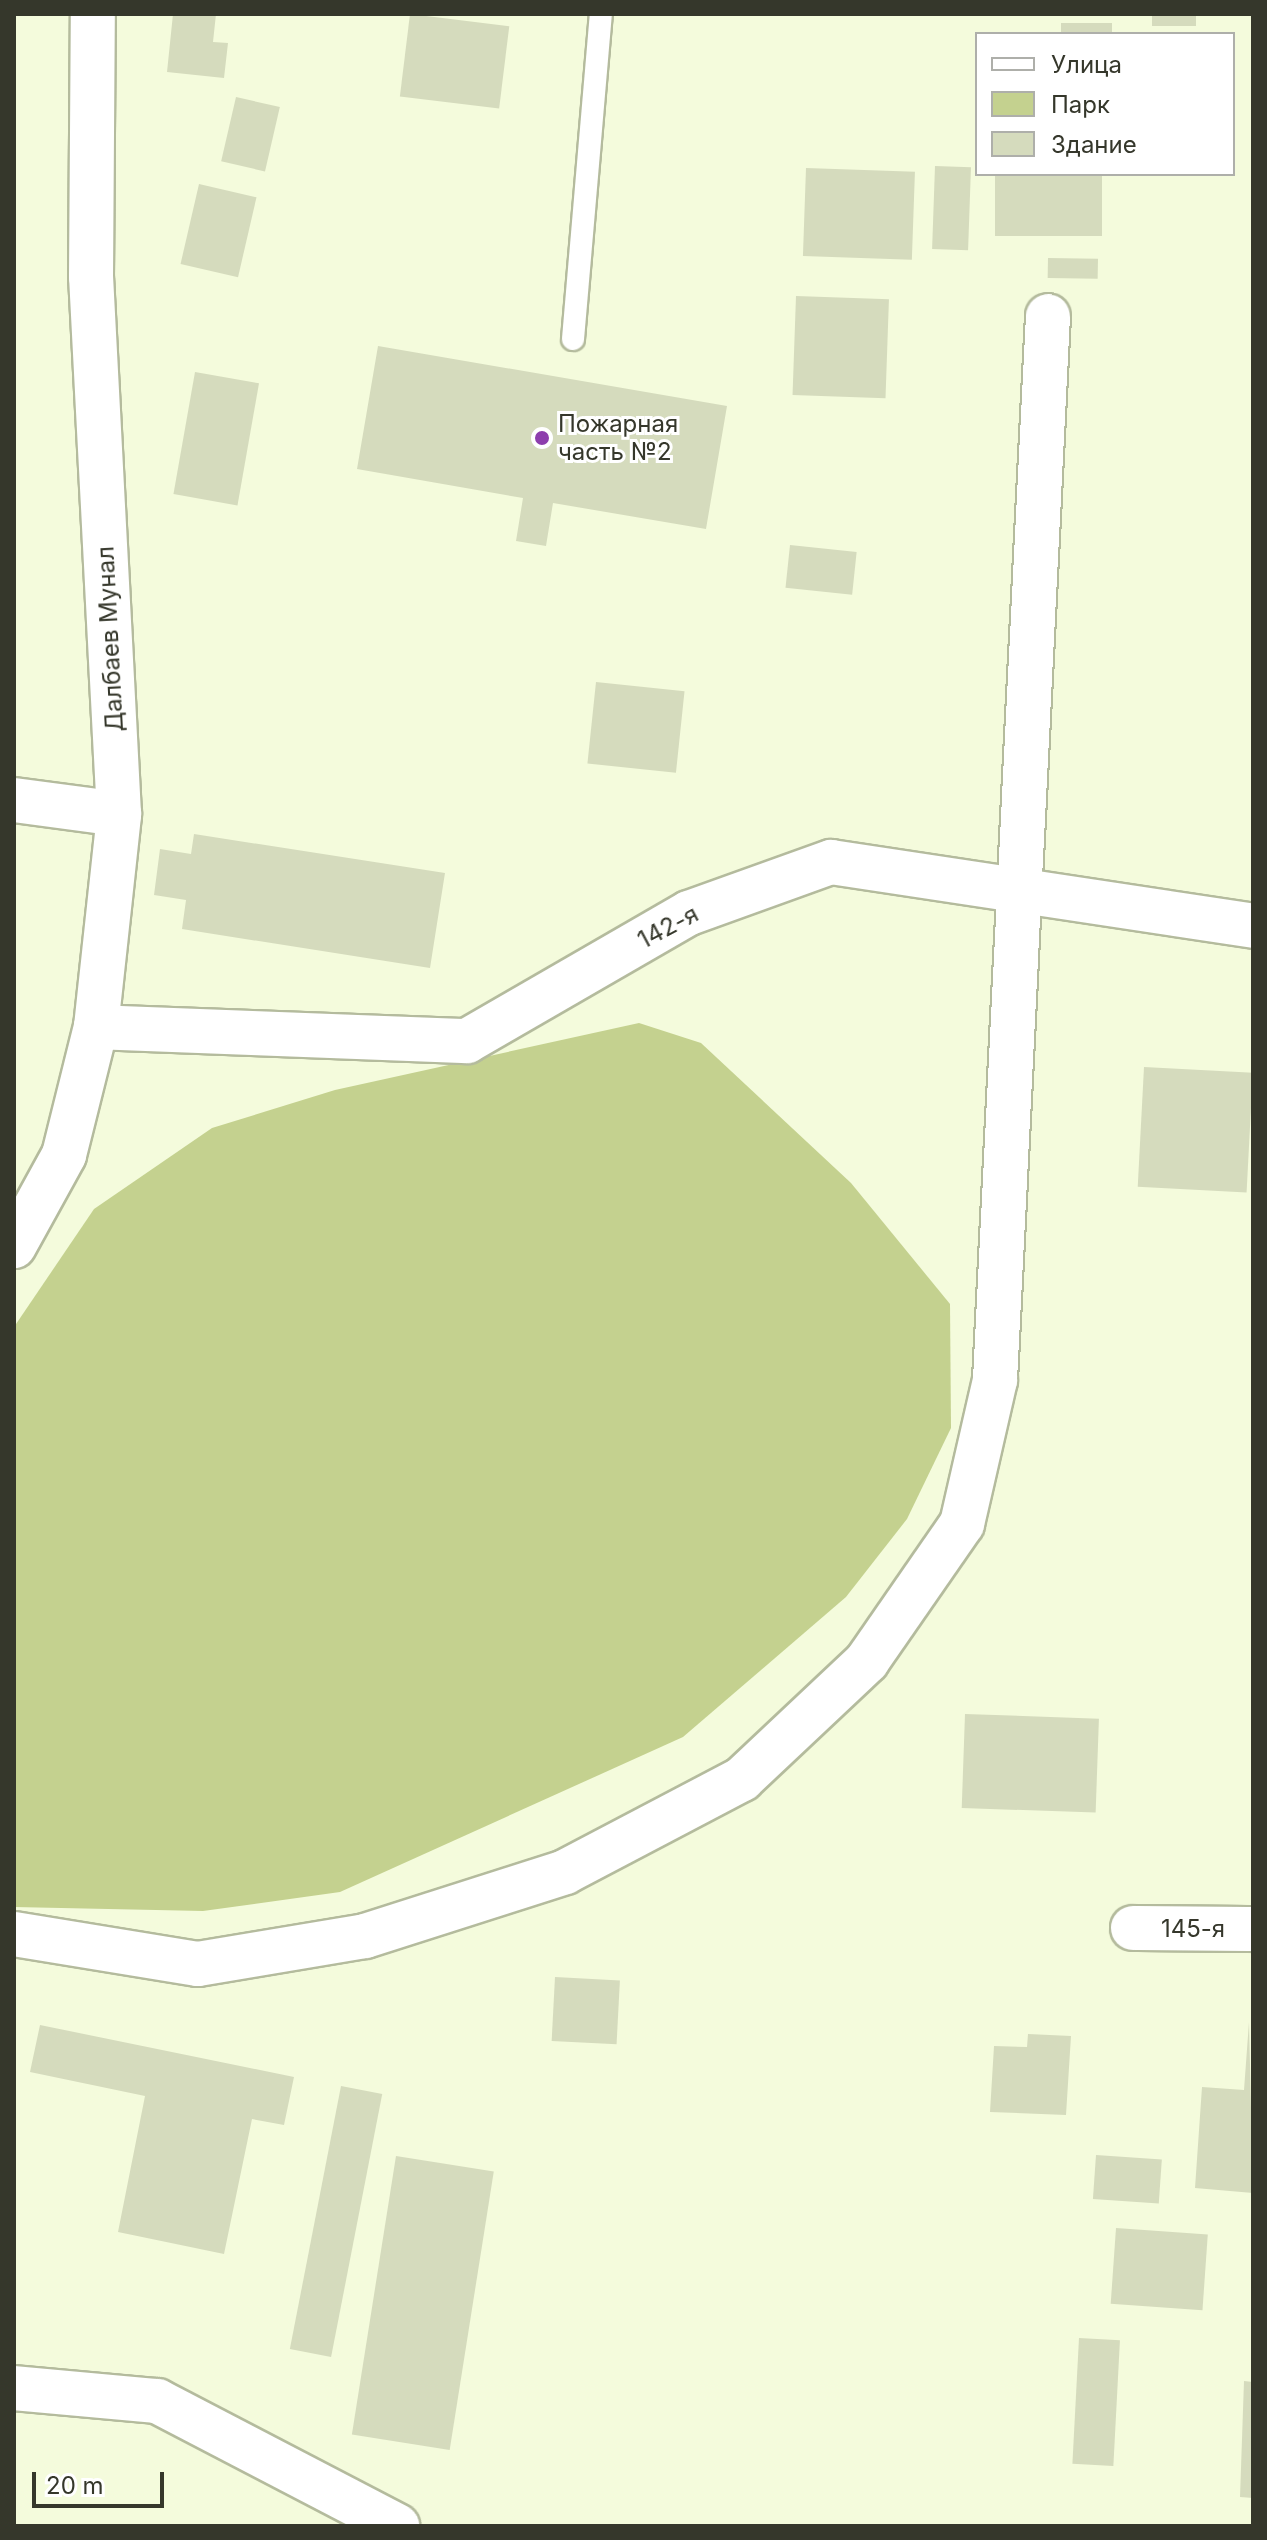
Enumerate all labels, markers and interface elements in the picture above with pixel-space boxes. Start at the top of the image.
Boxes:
legend [975,32,1235,176]
text: Улица [1051,50,1122,79]
text: Парк [1051,90,1110,119]
text: Здание [1051,130,1137,159]
place label: Пожарная часть №2 [558,410,678,466]
marker: Пожарная часть №2 [533,429,551,447]
street label: Далбаев Мунал [91,546,129,732]
street label: 142-я [633,899,703,955]
street label: 145-я [1161,1915,1225,1943]
scale bar [36,2456,168,2506]
text: 20 m [46,2471,104,2500]

